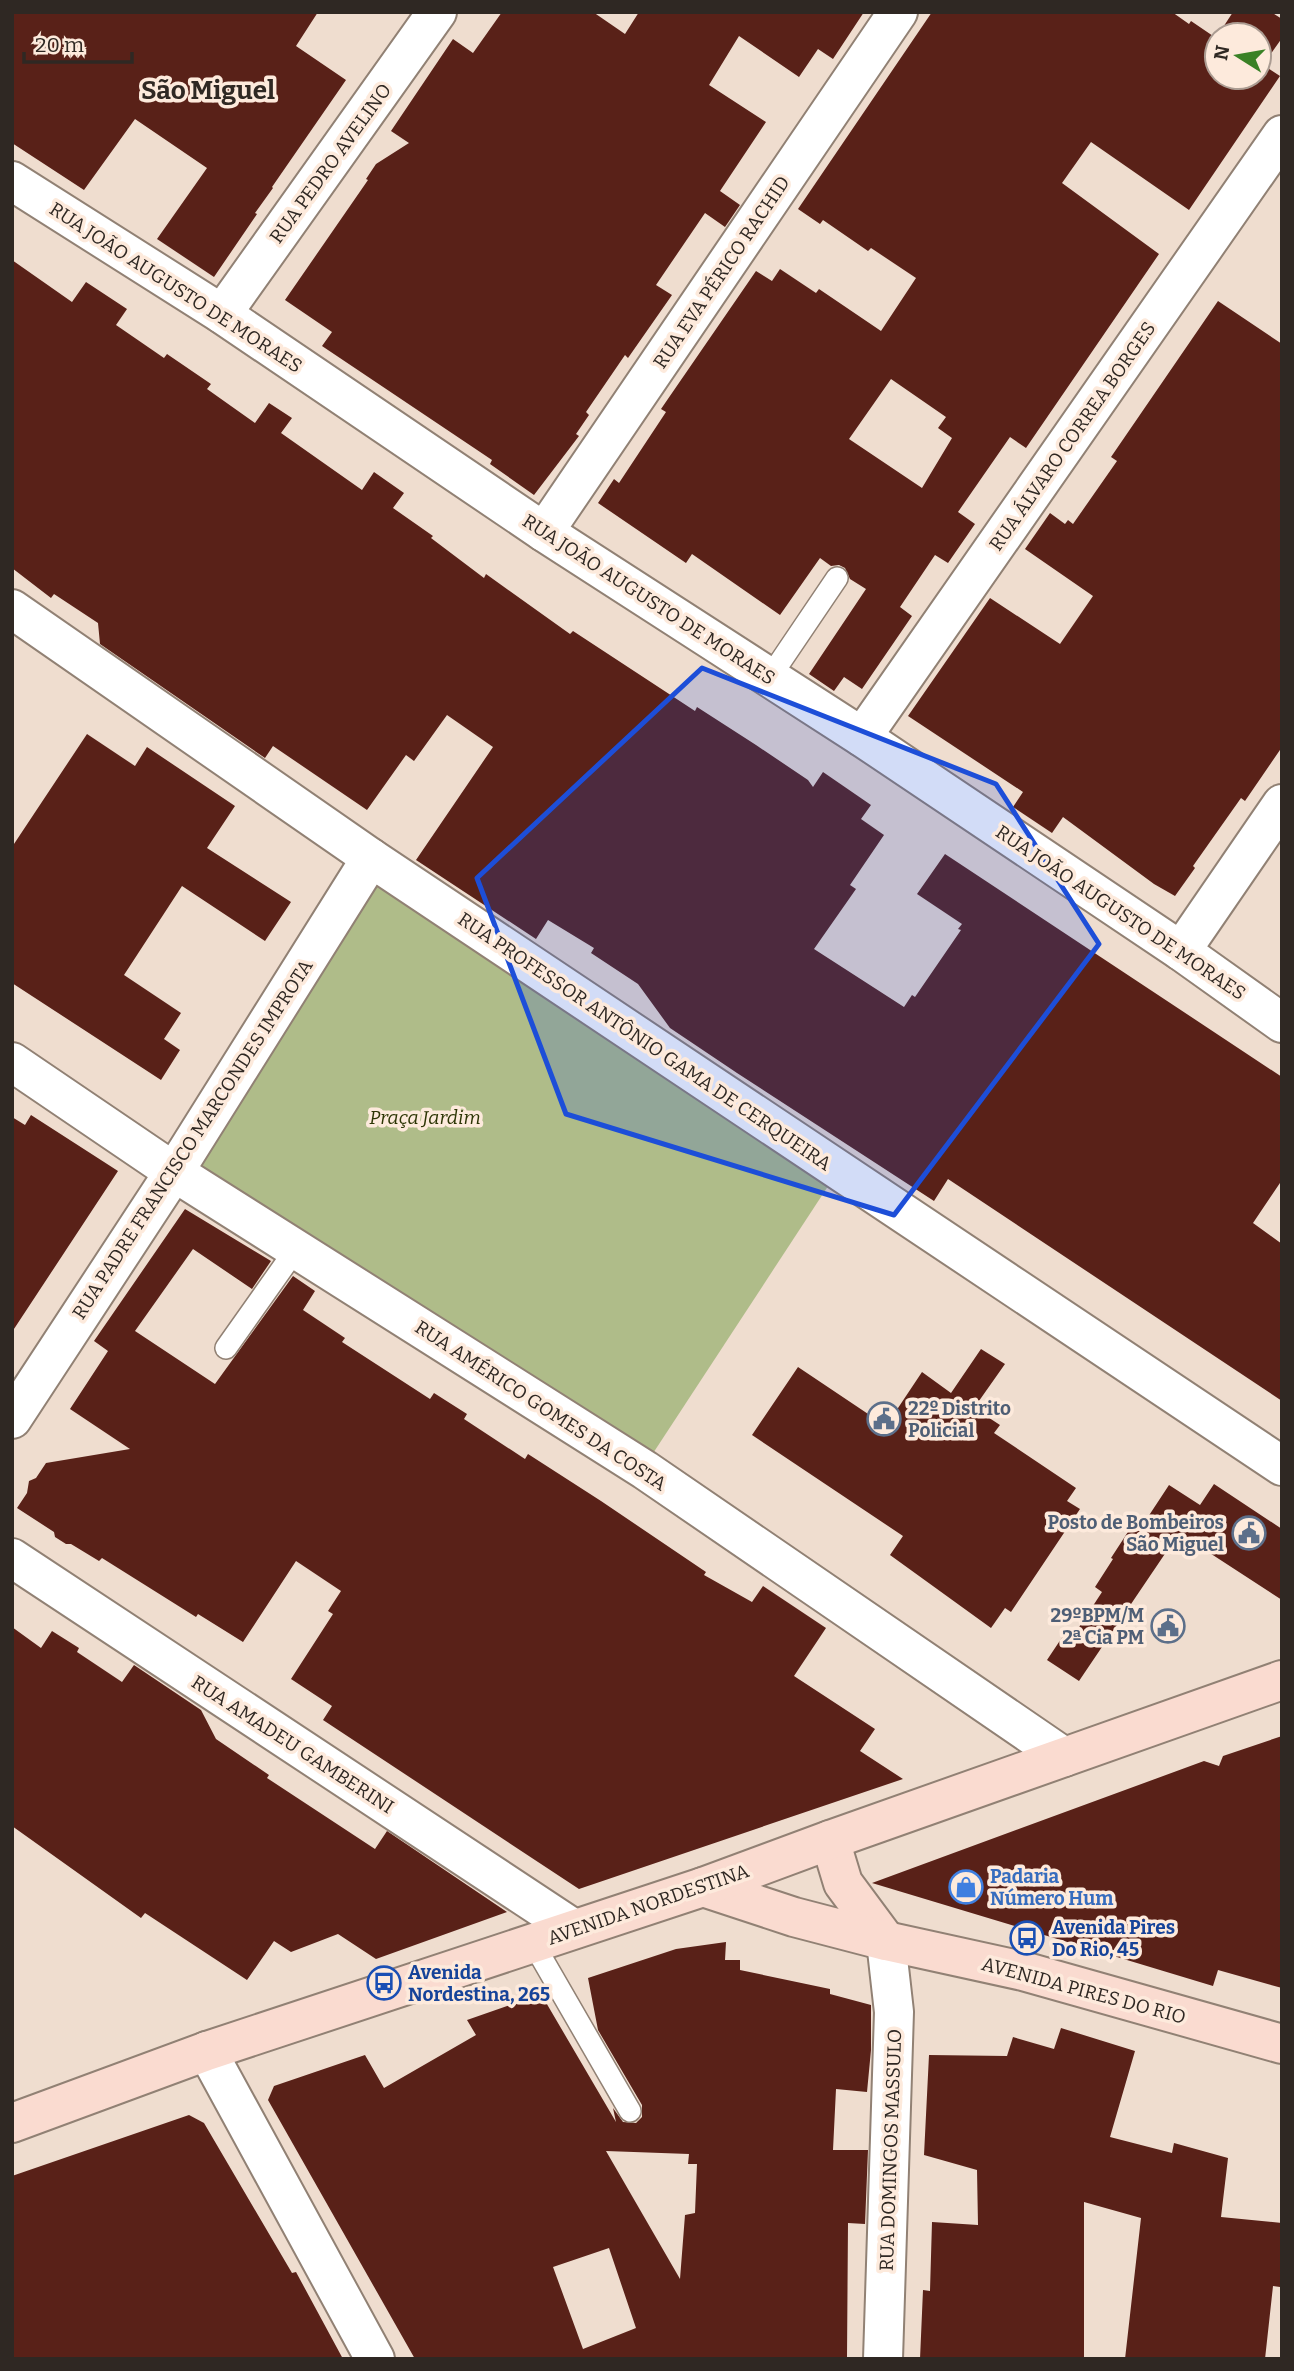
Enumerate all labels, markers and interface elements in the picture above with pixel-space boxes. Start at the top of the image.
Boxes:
scale bar [24,21,133,65]
north arrow [1203,21,1273,91]
text: 20 m [35,32,84,58]
text: N [1209,43,1235,62]
district label: São Miguel [141,75,275,106]
street label: RUA PEDRO AVELINO [265,79,396,248]
street label: RUA EVA PÉRICO RACHID [648,172,794,373]
street label: RUA JOÃO AUGUSTO DE MORAES [45,197,306,378]
street label: RUA ÁLVARO CORREA BORGES [984,317,1160,555]
street label: RUA JOÃO AUGUSTO DE MORAES [518,509,779,690]
street label: RUA JOÃO AUGUSTO DE MORAES [991,820,1250,1005]
street label: RUA PROFESSOR ANTÔNIO GAMA DE CERQUEIRA [454,907,836,1176]
street label: RUA PADRE FRANCISCO MARCONDES IMPROTA [67,955,318,1323]
park label: Praça Jardim [369,1106,481,1129]
street label: RUA AMÉRICO GOMES DA COSTA [411,1315,671,1496]
place label: 22º Distrito Policial [908,1397,1011,1442]
public building icon: 22º Distrito Policial [865,1400,903,1438]
place label: Posto de Bombeiros São Miguel [1047,1511,1224,1556]
public building icon: Posto de Bombeiros São Miguel [1230,1514,1268,1552]
place label: 29ºBPM/M 2ª Cia PM [1050,1604,1144,1649]
public building icon: 29ºBPM/M 2ª Cia PM [1149,1607,1187,1645]
street label: RUA AMADEU GAMBERINI [187,1670,398,1818]
street label: AVENIDA NORDESTINA [544,1859,752,1950]
place label: Padaria Número Hum [990,1865,1113,1910]
shop icon: Padaria Número Hum [947,1868,985,1906]
place label: Avenida Pires Do Rio, 45 [1052,1916,1175,1961]
bus stop icon: Avenida Pires Do Rio, 45 [1008,1919,1046,1957]
street label: AVENIDA PIRES DO RIO [979,1952,1188,2029]
place label: Avenida Nordestina, 265 [408,1961,550,2006]
bus stop icon: Avenida Nordestina, 265 [365,1964,403,2002]
street label: RUA DOMINGOS MASSULO [875,2029,906,2272]

